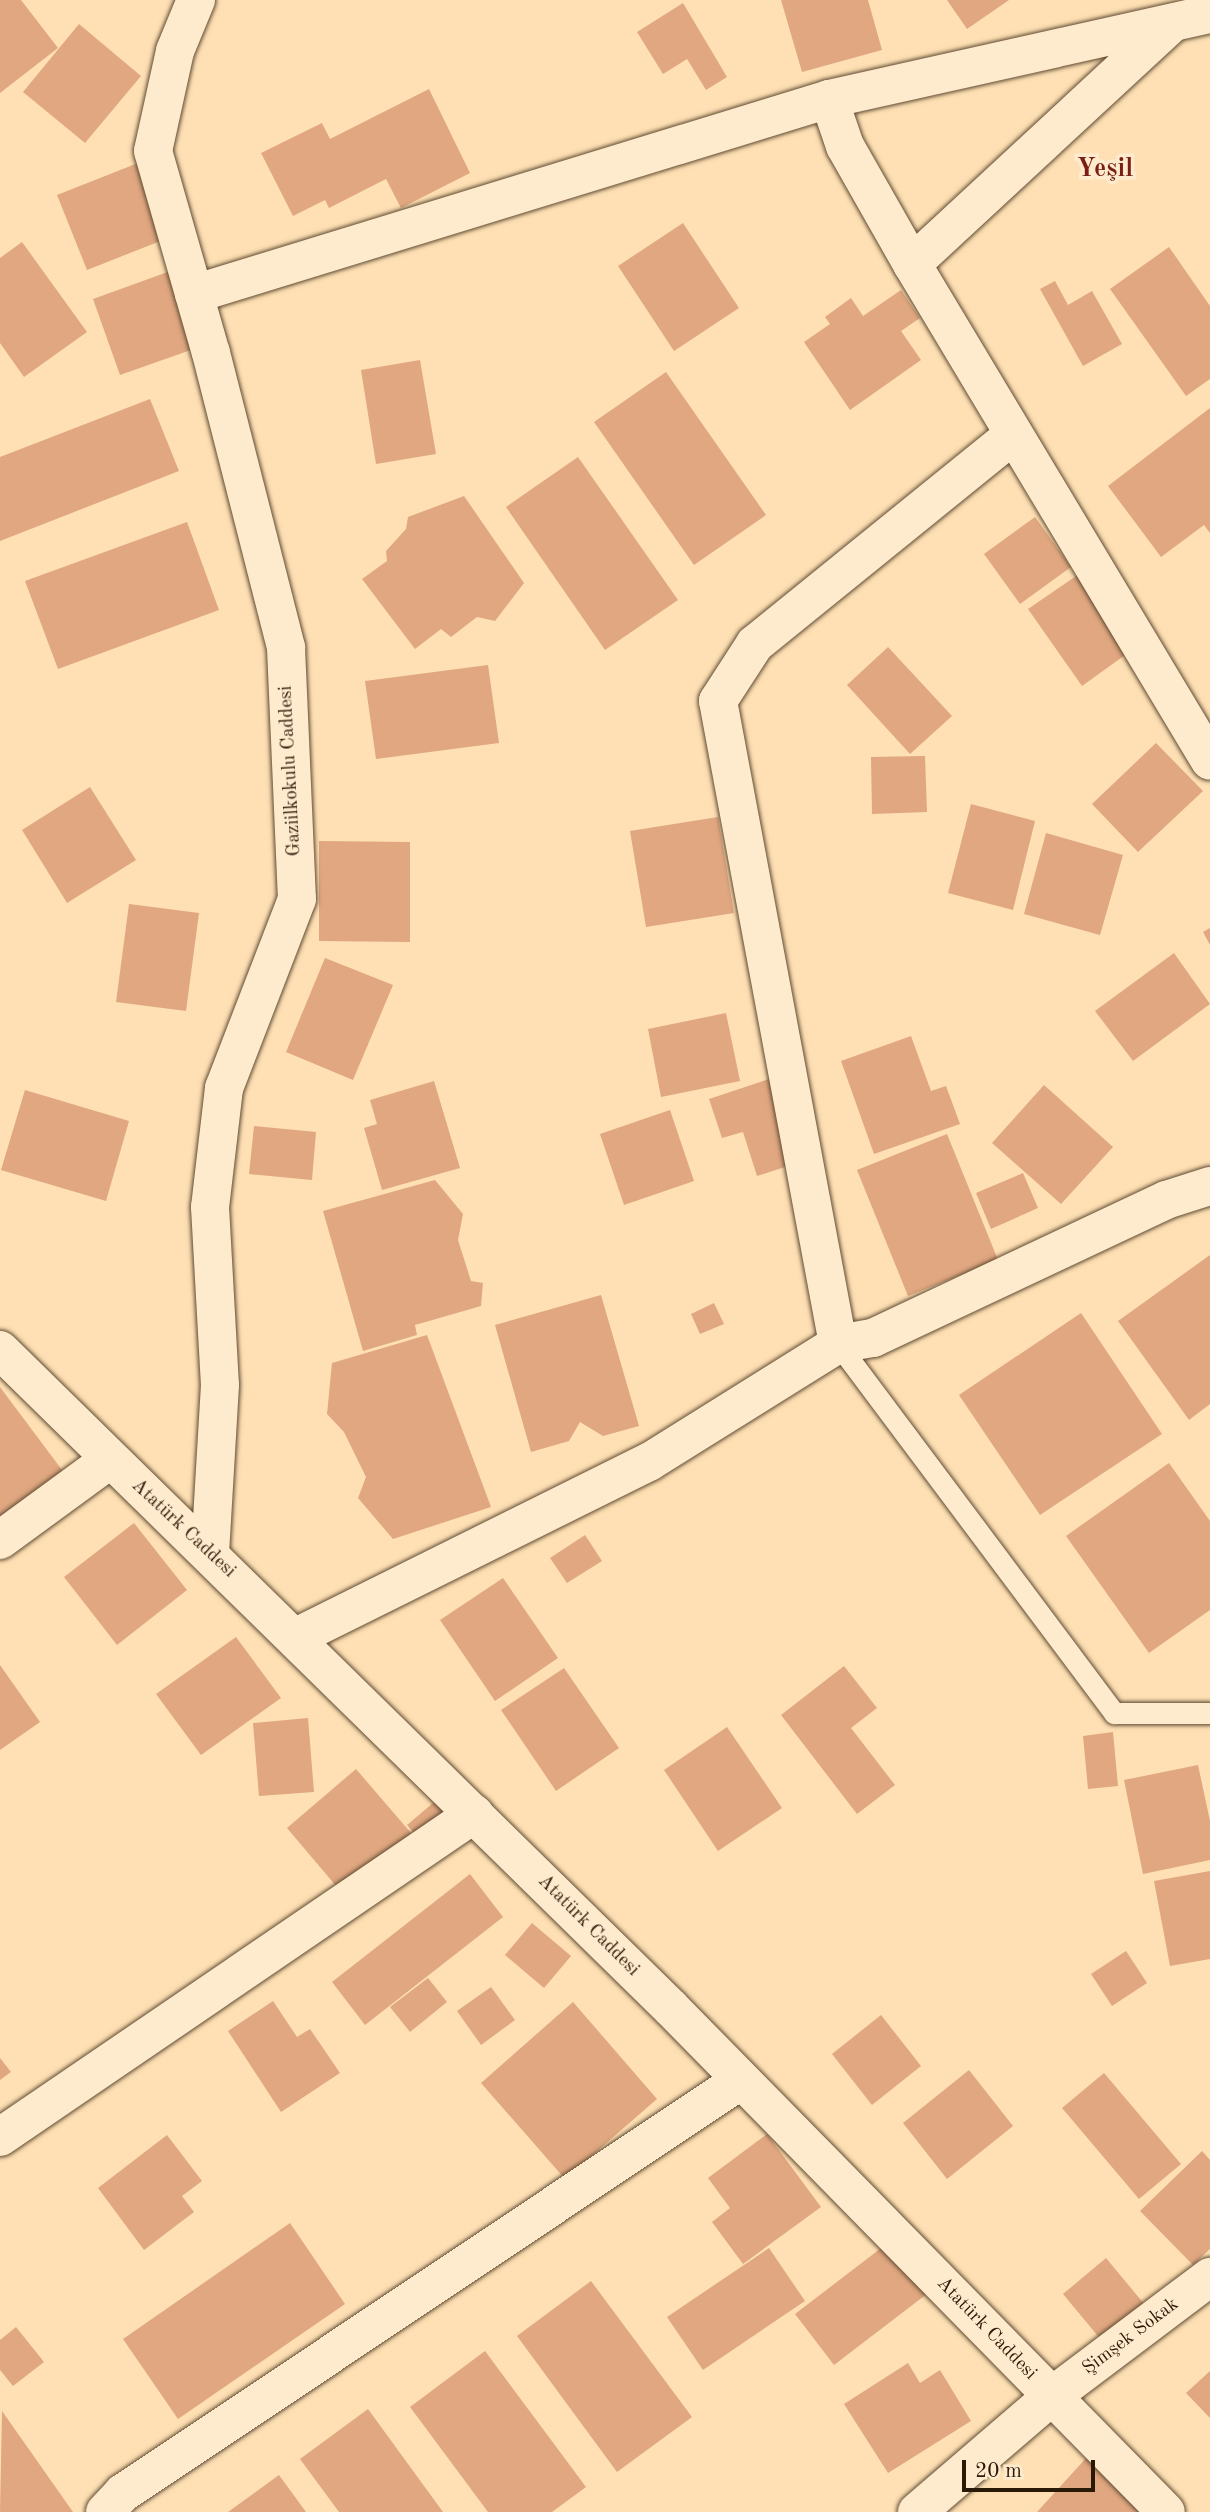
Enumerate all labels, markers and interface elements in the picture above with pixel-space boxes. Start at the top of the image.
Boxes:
district label: Yeşil [1077,154,1133,186]
street label: Gaziilkokulu Caddesi [275,685,307,857]
street label: Atatürk Caddesi [126,1475,240,1583]
street label: Atatürk Caddesi [532,1870,644,1982]
street label: Atatürk Caddesi [931,2273,1041,2385]
street label: Şimşek Sokak [1078,2293,1184,2381]
scale bar [965,2446,1098,2490]
text: 20 m [975,2461,1022,2482]

